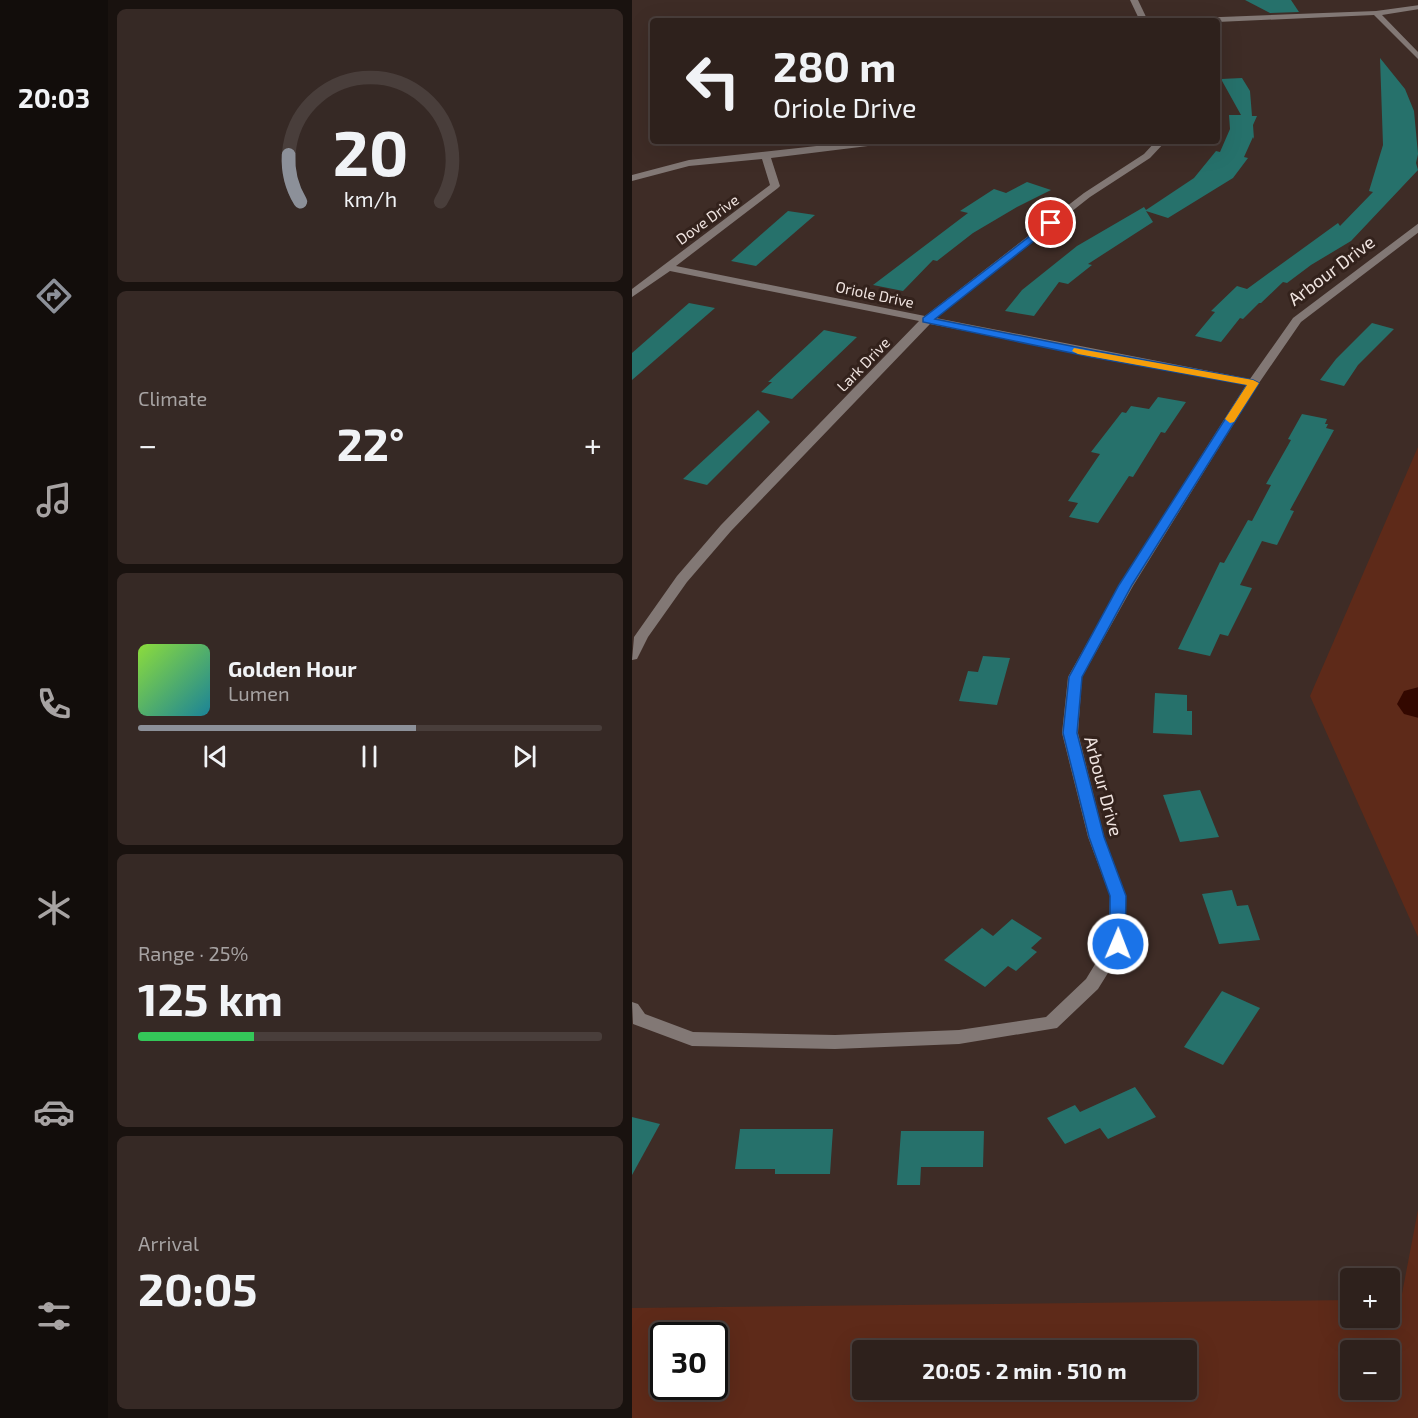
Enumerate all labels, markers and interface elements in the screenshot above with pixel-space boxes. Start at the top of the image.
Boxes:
text: 280 m [773,40,896,90]
icon: left [674,42,752,120]
text: 20:03 [18,81,90,113]
text: Oriole Drive [773,91,917,123]
text: 20 [332,115,408,190]
text: km/h [343,187,397,212]
street label: Dove Drive [672,190,742,248]
pin [1025,197,1076,248]
icon: arrive [1034,206,1067,239]
street label: Arbour Drive [1283,230,1379,310]
icon: directions [33,275,75,317]
street label: Oriole Drive [834,277,916,311]
street label: Lark Drive [833,333,893,395]
text: Climate [138,386,207,410]
text: 22° [337,416,404,470]
text: − [138,424,157,464]
text: + [584,424,602,464]
icon: music [33,479,75,521]
text: Golden Hour [228,655,357,681]
text: Lumen [228,681,290,705]
icon: phone [33,683,75,725]
street label: Arbour Drive [1080,734,1128,838]
icon: previous [199,740,232,773]
icon: pause [353,740,386,773]
icon: next [508,740,541,773]
icon: climate [33,887,75,929]
position arrow [1086,912,1150,976]
text: Range · 25% [138,941,248,965]
text: 125 km [138,971,283,1025]
icon: car [33,1091,75,1133]
text: Arrival [138,1231,199,1255]
text: 20:05 [138,1261,257,1315]
map controls [1340,1268,1400,1400]
button: + [1340,1268,1400,1328]
icon: filters [33,1295,75,1337]
speed limit sign: 30 [650,1322,728,1400]
button: − [1340,1340,1400,1400]
text: 20:05 · 2 min · 510 m [922,1357,1127,1383]

